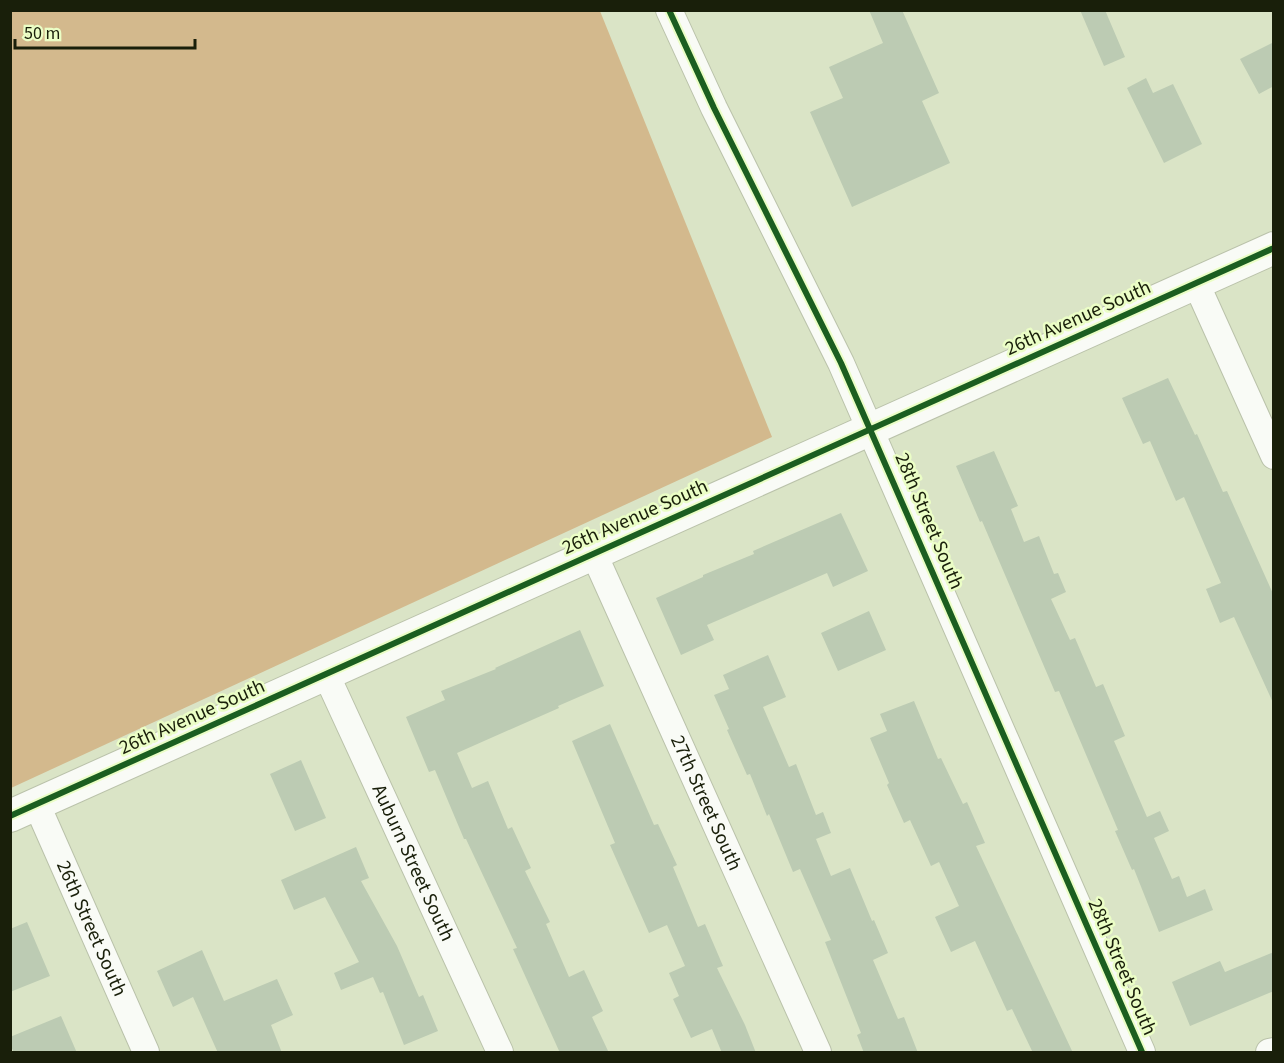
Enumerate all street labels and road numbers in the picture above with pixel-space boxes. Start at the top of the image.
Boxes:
street label: 26th Avenue South [1000,273,1156,363]
street label: 28th Street South [888,448,970,594]
street label: 26th Avenue South [557,472,713,562]
street label: 26th Avenue South [114,672,270,762]
street label: 27th Street South [663,731,749,875]
street label: Auburn Street South [365,780,461,946]
street label: 26th Street South [49,856,134,1001]
street label: 28th Street South [1081,894,1163,1040]

